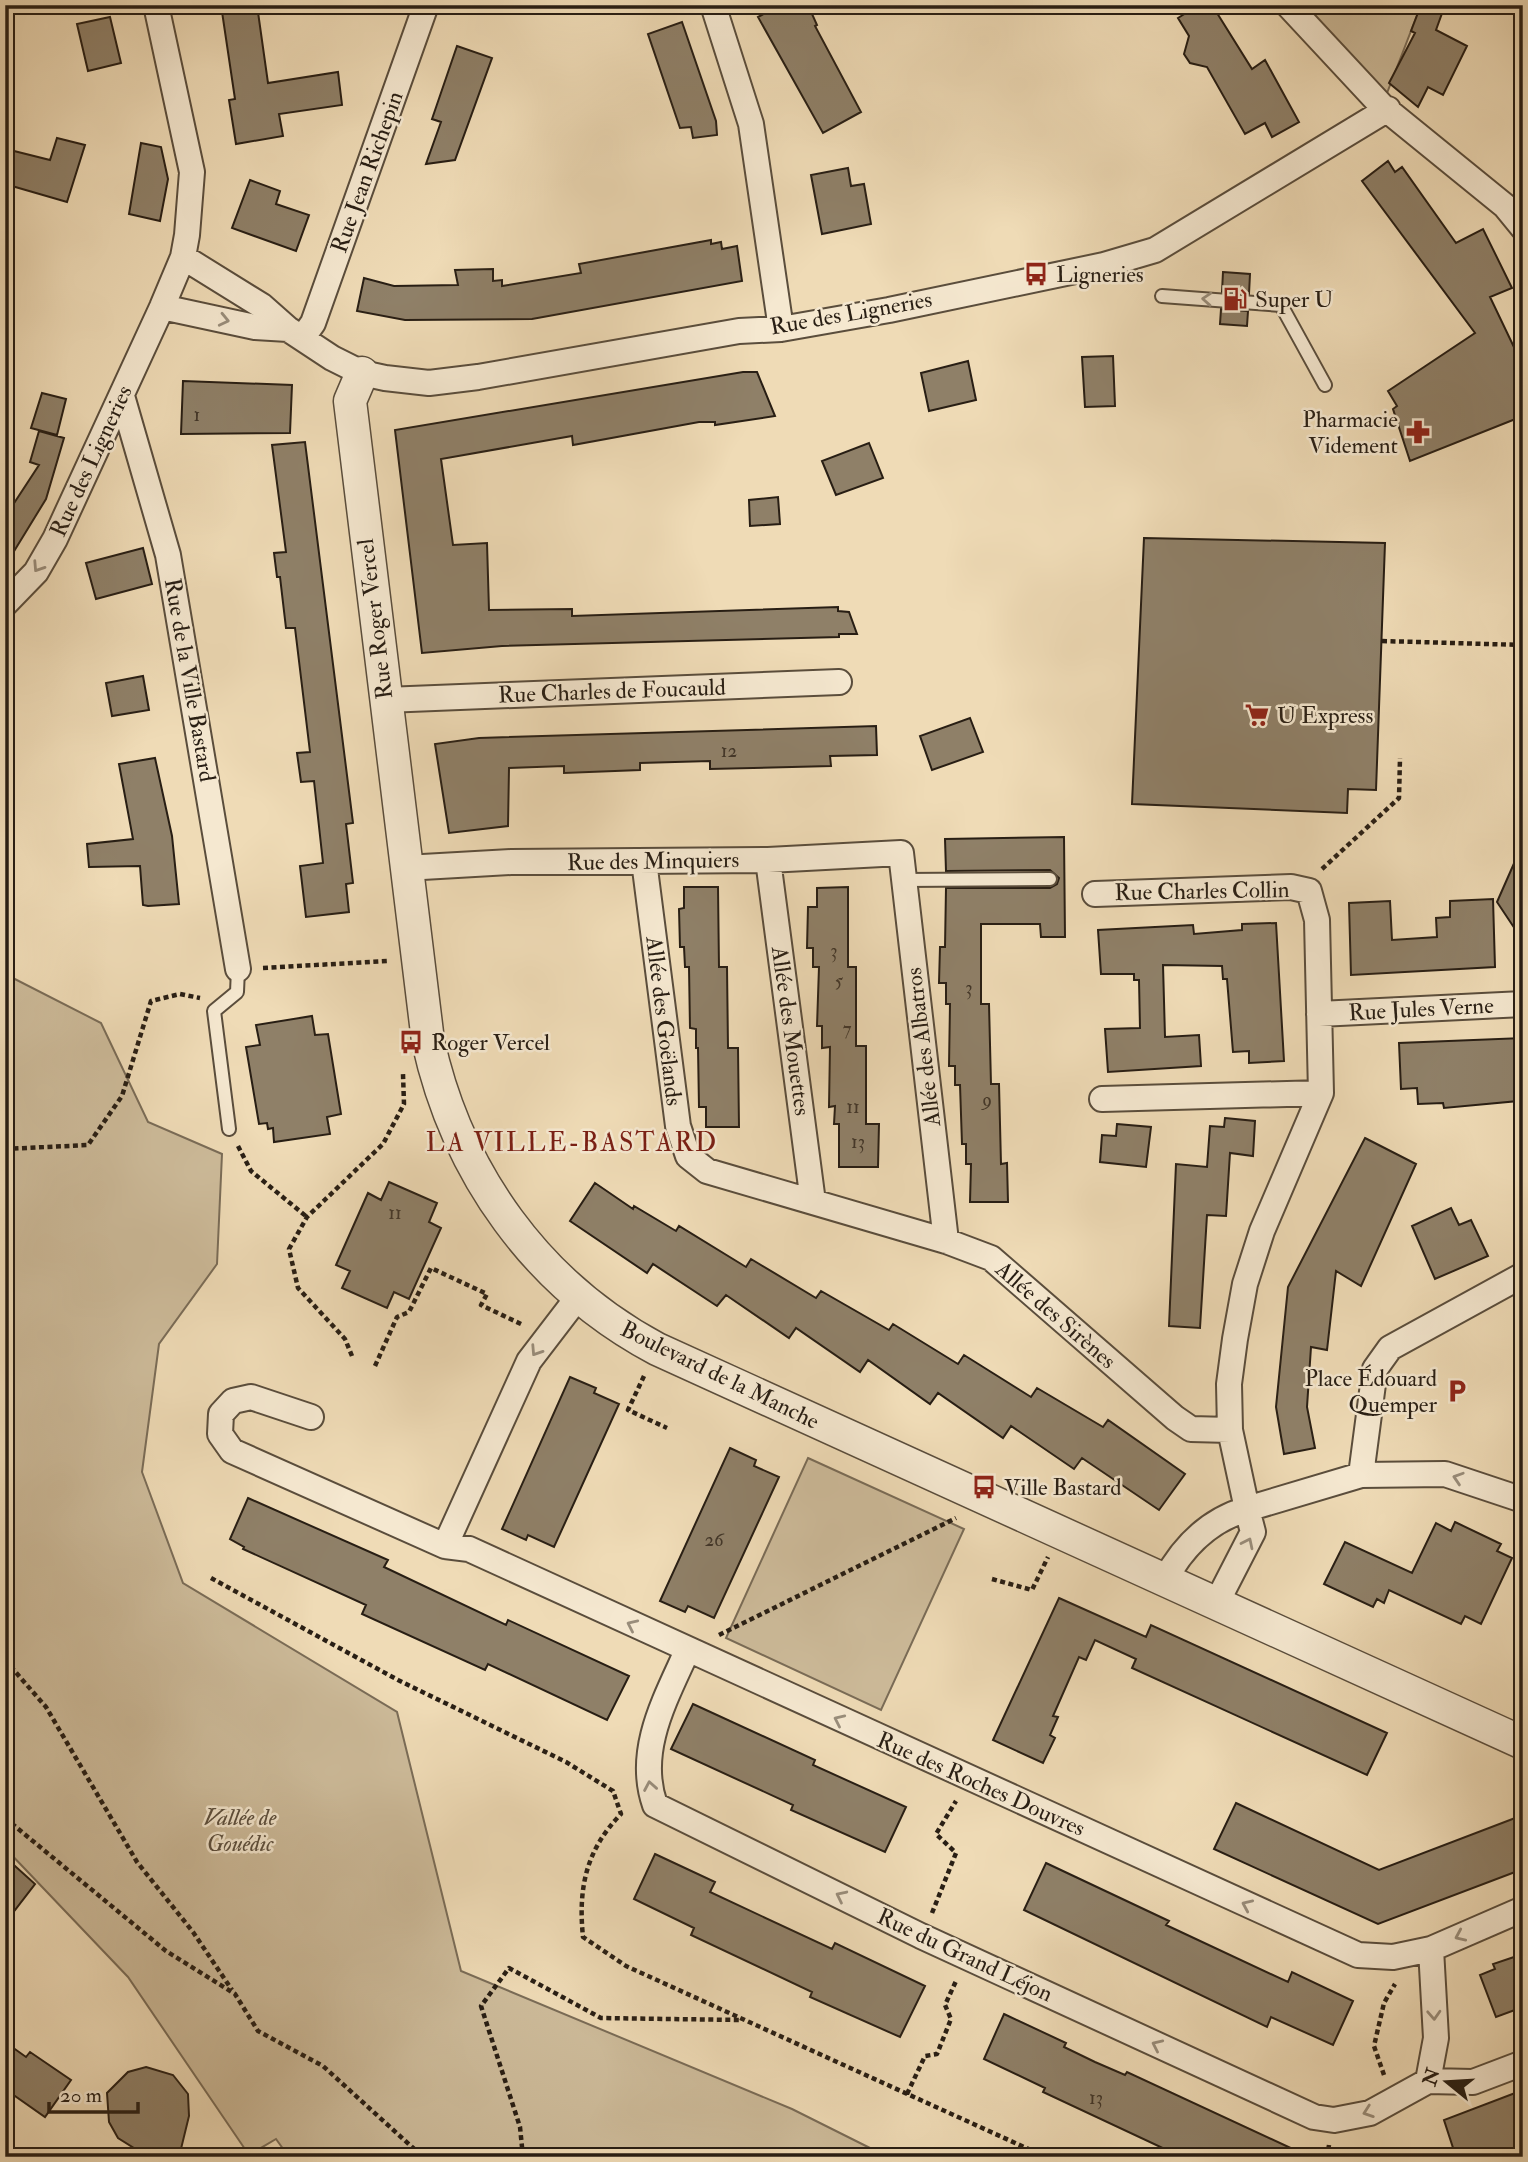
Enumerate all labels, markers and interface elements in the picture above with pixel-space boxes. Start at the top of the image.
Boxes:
street label: Rue Jean Richepin [324,87,411,257]
bus stop icon: Ligneries [1022,260,1050,288]
place label: Ligneries [1056,260,1144,289]
street label: Rue des Ligneries [768,284,934,342]
fuel station icon: Super U [1221,285,1249,313]
place label: Super U [1255,285,1334,315]
one-way arrow [1201,292,1212,307]
one-way arrow [218,312,230,326]
street label: Rue des Ligneries [43,380,139,541]
house number: 1 [194,403,200,427]
place label: Pharmacie Videment [1302,405,1398,460]
pharmacy icon: Pharmacie Videment [1404,418,1432,446]
street label: Rue Roger Vercel [351,537,399,701]
one-way arrow [34,559,46,572]
street label: Rue de la Ville Bastard [158,576,222,784]
street label: Rue Charles de Foucauld [498,673,726,709]
supermarket icon: U Express [1243,701,1271,729]
place label: U Express [1277,701,1373,731]
house number: 12 [721,739,737,763]
street label: Rue des Minquiers [567,845,740,877]
street label: Rue Charles Collin [1114,875,1290,907]
street label: Allée des Goëlands [639,934,689,1107]
house number: 3 [830,939,838,963]
street label: Allée des Mouettes [765,943,817,1118]
street label: Allée des Albatros [899,966,947,1129]
house number: 5 [835,969,844,993]
house number: 3 [965,976,973,1000]
street label: Rue Jules Verne [1348,991,1495,1027]
house number: 7 [843,1017,852,1041]
bus stop icon: Roger Vercel [397,1028,425,1056]
place label: Roger Vercel [431,1028,550,1057]
house number: 9 [980,1088,992,1112]
house number: 11 [846,1095,860,1119]
district label: LA VILLE-BASTARD [426,1127,718,1159]
house number: 13 [851,1130,865,1154]
house number: 11 [388,1201,402,1225]
street label: Allée des Sirènes [989,1254,1122,1375]
street label: Boulevard de la Manche [616,1314,824,1436]
one-way arrow [532,1343,544,1356]
place label: Place Édouard Quemper [1304,1364,1437,1420]
parking icon: Place Édouard Quemper [1443,1377,1471,1405]
one-way arrow [1453,1472,1465,1486]
bus stop icon: Ville Bastard [970,1473,998,1501]
place label: Ville Bastard [1004,1473,1122,1502]
house number: 26 [704,1528,725,1552]
one-way arrow [1239,1538,1253,1550]
one-way arrow [627,1619,640,1633]
one-way arrow [834,1714,846,1728]
street label: Rue des Roches Douvres [872,1725,1090,1843]
one-way arrow [643,1780,658,1791]
park label: Vallée de Gouédic [204,1803,277,1858]
one-way arrow [836,1890,848,1904]
one-way arrow [1242,1899,1254,1913]
street label: Rue du Grand Léjon [873,1902,1058,2008]
one-way arrow [1455,1928,1467,1942]
one-way arrow [1427,2010,1442,2021]
one-way arrow [1152,2039,1165,2053]
north arrow [1412,2046,1482,2116]
text: N [1417,2064,1446,2090]
scale bar [49,2071,138,2115]
text: 20 m [60,2082,102,2109]
house number: 13 [1089,2086,1103,2110]
one-way arrow [1362,2104,1374,2118]

